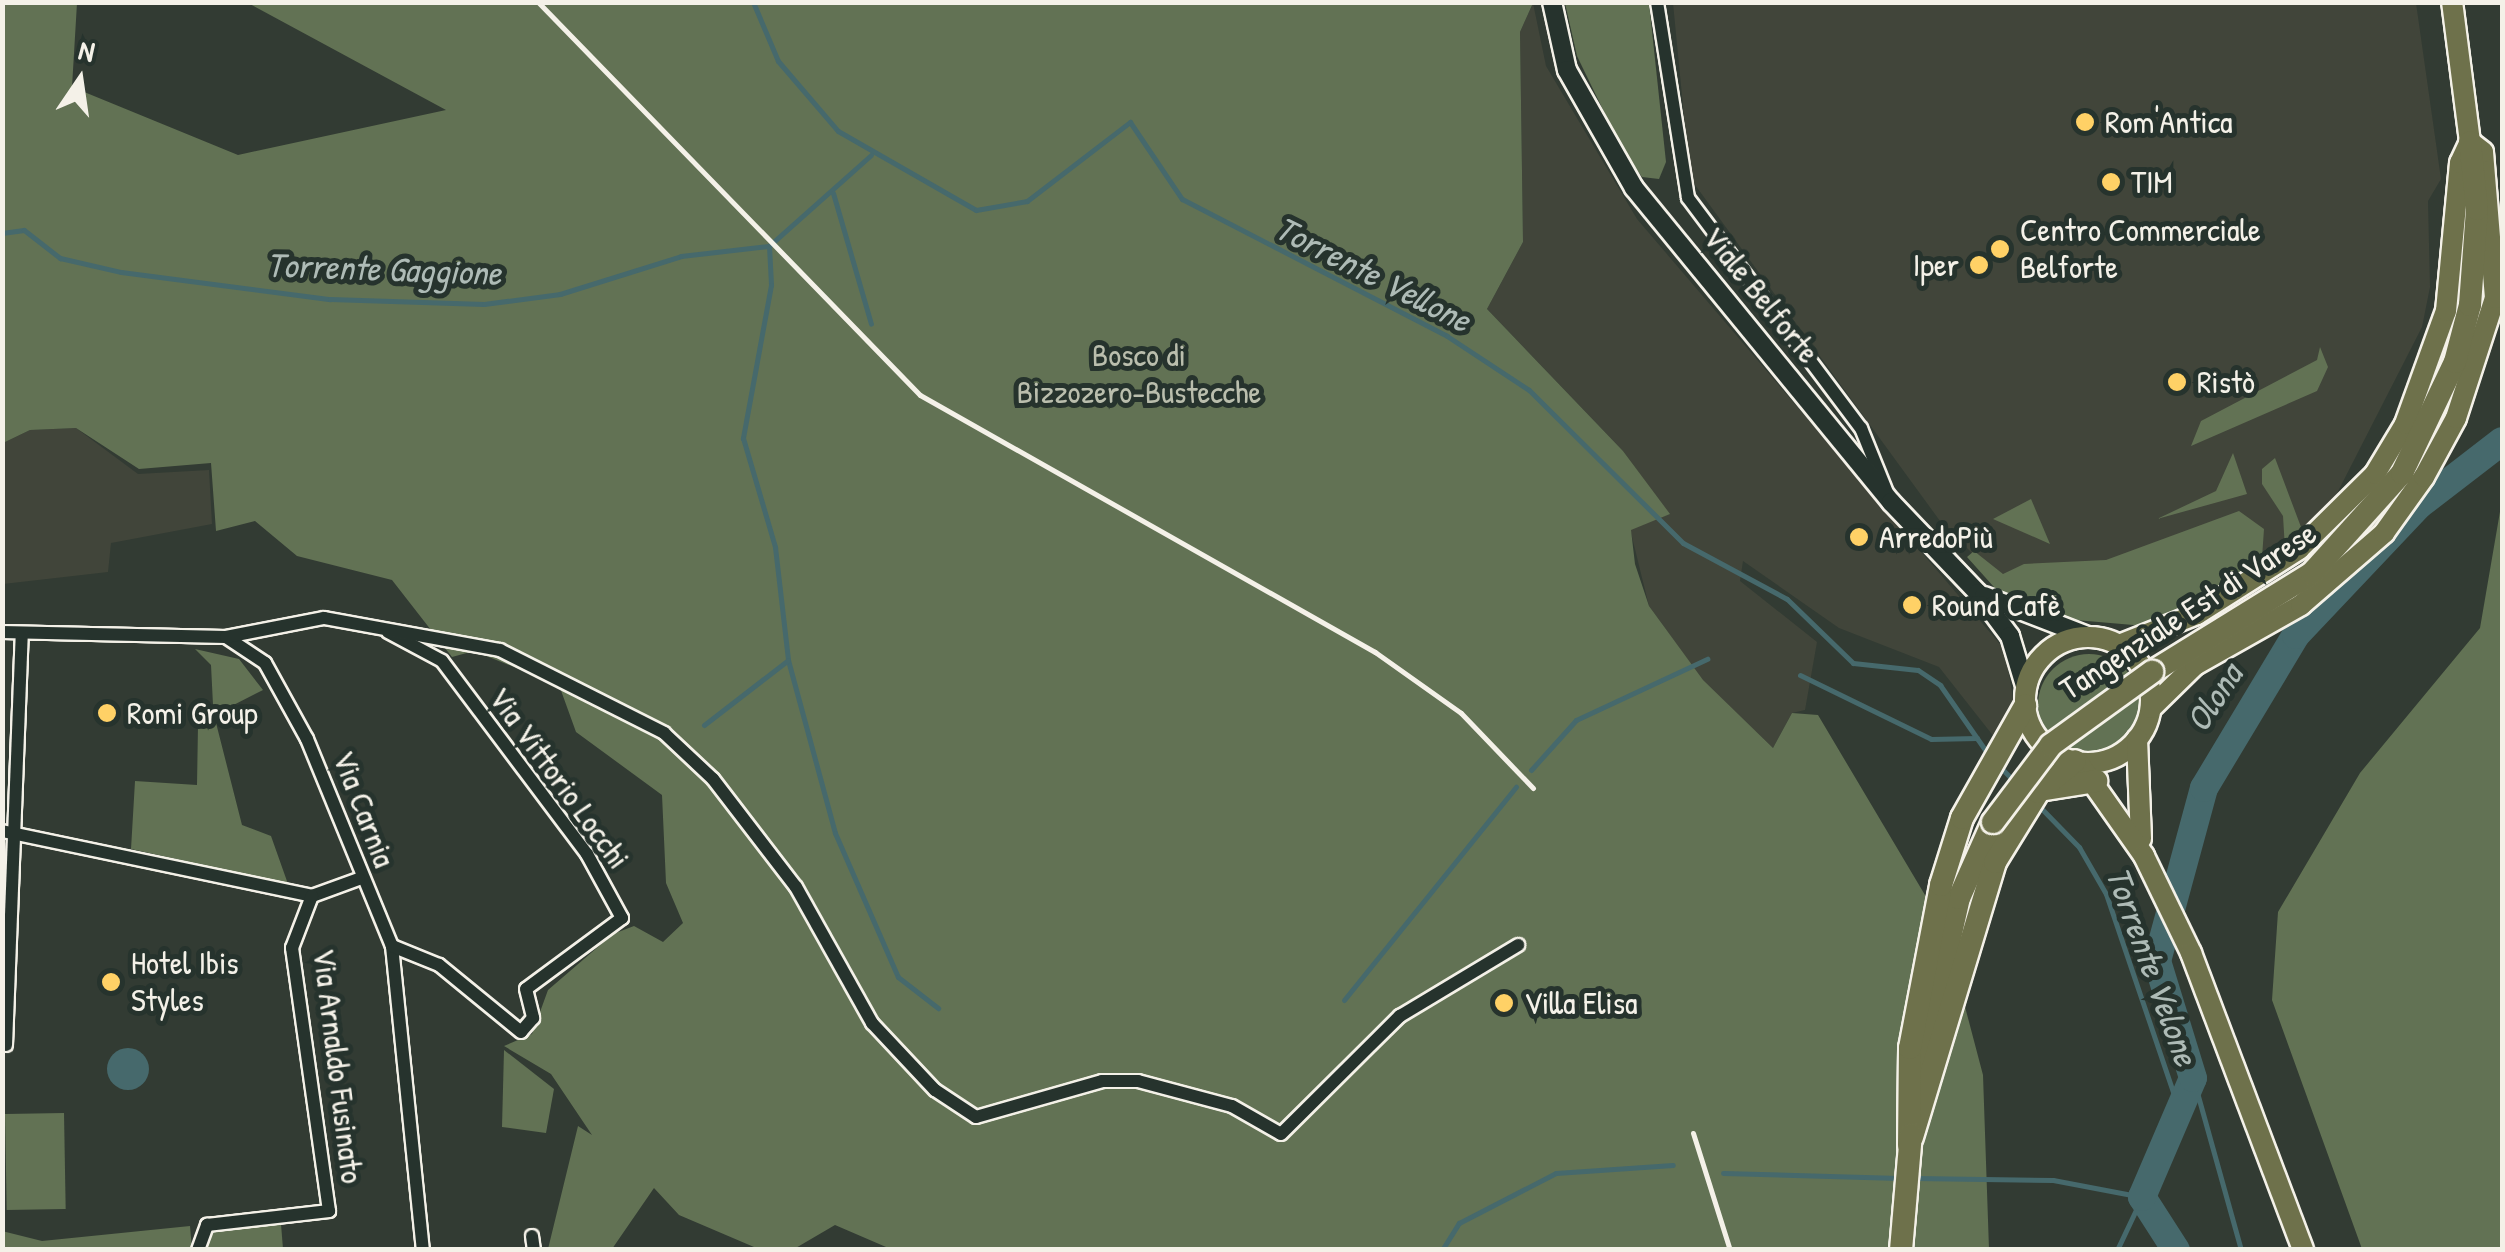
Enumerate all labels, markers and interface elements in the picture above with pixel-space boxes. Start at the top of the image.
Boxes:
north arrow [30,30,130,130]
text: N [75,31,98,71]
place label: Rom'Antica [2105,103,2233,141]
marker: Rom'Antica [2074,111,2096,133]
place label: TIM [2131,163,2173,201]
marker: TIM [2100,171,2122,193]
water label: Torrente Vellone [1268,207,1478,341]
place label: Centro Commerciale Belforte [2020,212,2261,287]
street label: Viale Belforte [1694,219,1828,371]
marker: Centro Commerciale Belforte [1989,238,2011,260]
water label: Torrente Gaggione [266,244,502,294]
place label: Iper [1913,246,1959,284]
marker: Iper [1968,254,1990,276]
park label: Bosco di Bizzozero-Bustecche [1017,337,1261,412]
place label: Ristò [2197,363,2255,401]
marker: Ristò [2166,371,2188,393]
street label: Tangenziale Est di Varese [2053,514,2323,708]
place label: ArredoPiù [1879,518,1993,556]
marker: ArredoPiù [1848,526,1870,548]
place label: Round Cafè [1932,586,2061,624]
marker: Round Cafè [1901,594,1923,616]
water label: Olona [2177,656,2251,740]
street label: Via Vittorio Locchi [480,680,638,876]
place label: Romi Group [127,694,258,732]
marker: Romi Group [96,702,118,724]
street label: Via Carnia [324,745,404,873]
water label: Torrente Velone [2097,861,2207,1071]
place label: Hotel Ibis Styles [131,945,239,1020]
street label: Via Arnaldo Fusinato [305,946,371,1186]
marker: Hotel Ibis Styles [100,971,122,993]
place label: Villa Elisa [1524,984,1638,1022]
marker: Villa Elisa [1493,992,1515,1014]

